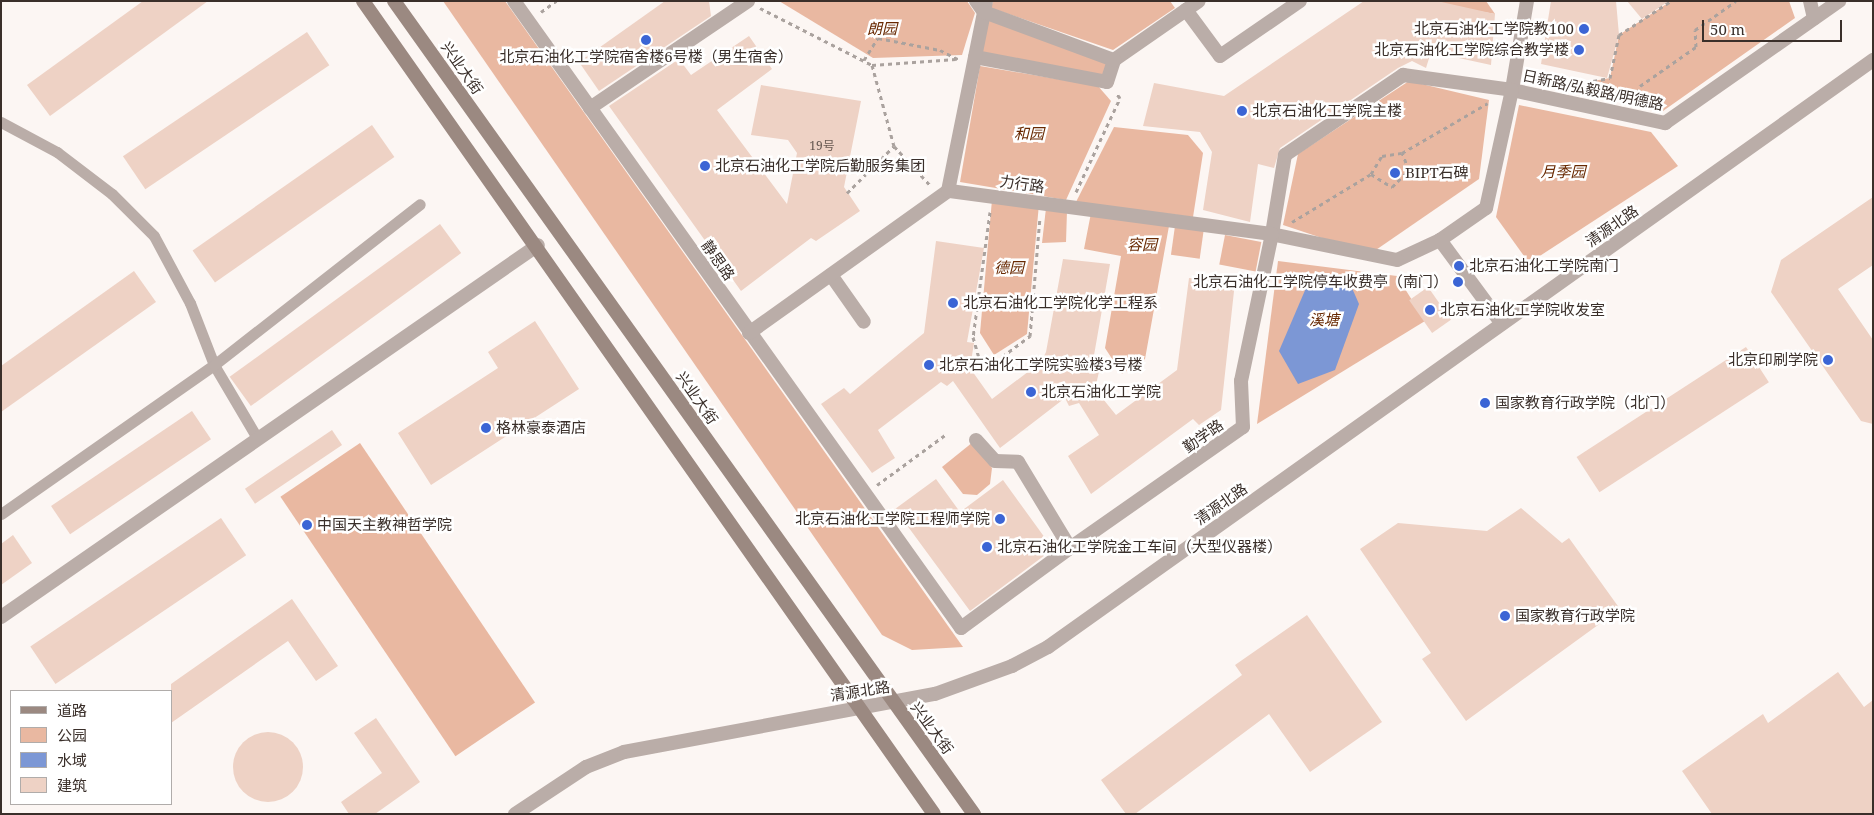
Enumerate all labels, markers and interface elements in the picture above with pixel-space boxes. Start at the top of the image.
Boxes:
scale bar [1704,10,1844,42]
text: 50 m [1710,19,1745,39]
park label: 朗园 [867,20,897,38]
place label: 北京石油化工学院教100 [1414,20,1574,38]
marker: 北京石油化工学院教100 [1578,23,1590,35]
marker: 北京石油化工学院宿舍楼6号楼（男生宿舍） [640,34,652,46]
street label: 兴业大街 [437,38,487,98]
place label: 北京石油化工学院综合教学楼 [1374,41,1569,59]
marker: 北京石油化工学院综合教学楼 [1573,44,1585,56]
place label: 北京石油化工学院宿舍楼6号楼（男生宿舍） [499,48,793,66]
street label: 日新路/弘毅路/明德路 [1521,66,1665,114]
place label: 北京石油化工学院主楼 [1252,102,1402,120]
marker: 北京石油化工学院主楼 [1236,105,1248,117]
park label: 和园 [1014,125,1044,143]
house number: 19号 [809,139,835,153]
place label: 北京石油化工学院后勤服务集团 [715,157,925,175]
marker: 北京石油化工学院后勤服务集团 [699,160,711,172]
park label: 月季园 [1541,163,1585,181]
place label: BIPT石碑 [1405,164,1469,182]
marker: BIPT石碑 [1389,167,1401,179]
street label: 力行路 [998,172,1046,196]
street label: 清源北路 [1582,201,1642,251]
street label: 静思路 [698,236,738,284]
park label: 容园 [1127,236,1157,254]
place label: 北京石油化工学院南门 [1469,257,1619,275]
park label: 德园 [994,259,1024,277]
marker: 北京石油化工学院南门 [1453,260,1465,272]
place label: 北京石油化工学院停车收费亭（南门） [1193,273,1448,291]
marker: 北京石油化工学院停车收费亭（南门） [1452,276,1464,288]
place label: 北京石油化工学院化学工程系 [963,294,1158,312]
marker: 北京石油化工学院化学工程系 [947,297,959,309]
place label: 北京石油化工学院收发室 [1440,301,1605,319]
marker: 北京石油化工学院收发室 [1424,304,1436,316]
park label: 溪塘 [1309,311,1339,329]
place label: 北京印刷学院 [1728,351,1818,369]
marker: 北京印刷学院 [1822,354,1834,366]
place label: 北京石油化工学院实验楼3号楼 [939,356,1142,374]
marker: 北京石油化工学院实验楼3号楼 [923,359,935,371]
street label: 兴业大街 [672,368,722,428]
place label: 北京石油化工学院 [1041,383,1161,401]
marker: 北京石油化工学院 [1025,386,1037,398]
place label: 国家教育行政学院（北门） [1495,394,1675,412]
marker: 国家教育行政学院（北门） [1479,397,1491,409]
street label: 勤学路 [1179,416,1227,456]
place label: 格林豪泰酒店 [496,419,586,437]
marker: 格林豪泰酒店 [480,422,492,434]
street label: 清源北路 [1191,479,1251,529]
place label: 北京石油化工学院工程师学院 [795,510,990,528]
marker: 北京石油化工学院工程师学院 [994,513,1006,525]
place label: 中国天主教神哲学院 [317,516,452,534]
marker: 中国天主教神哲学院 [301,519,313,531]
place label: 北京石油化工学院金工车间（大型仪器楼） [997,538,1282,556]
marker: 北京石油化工学院金工车间（大型仪器楼） [981,541,993,553]
place label: 国家教育行政学院 [1515,607,1635,625]
marker: 国家教育行政学院 [1499,610,1511,622]
street label: 清源北路 [829,677,891,705]
legend [10,690,172,805]
street label: 兴业大街 [907,698,957,758]
text: 道路 [57,700,87,720]
text: 公园 [57,725,87,745]
text: 水域 [57,750,87,770]
text: 建筑 [57,775,87,795]

